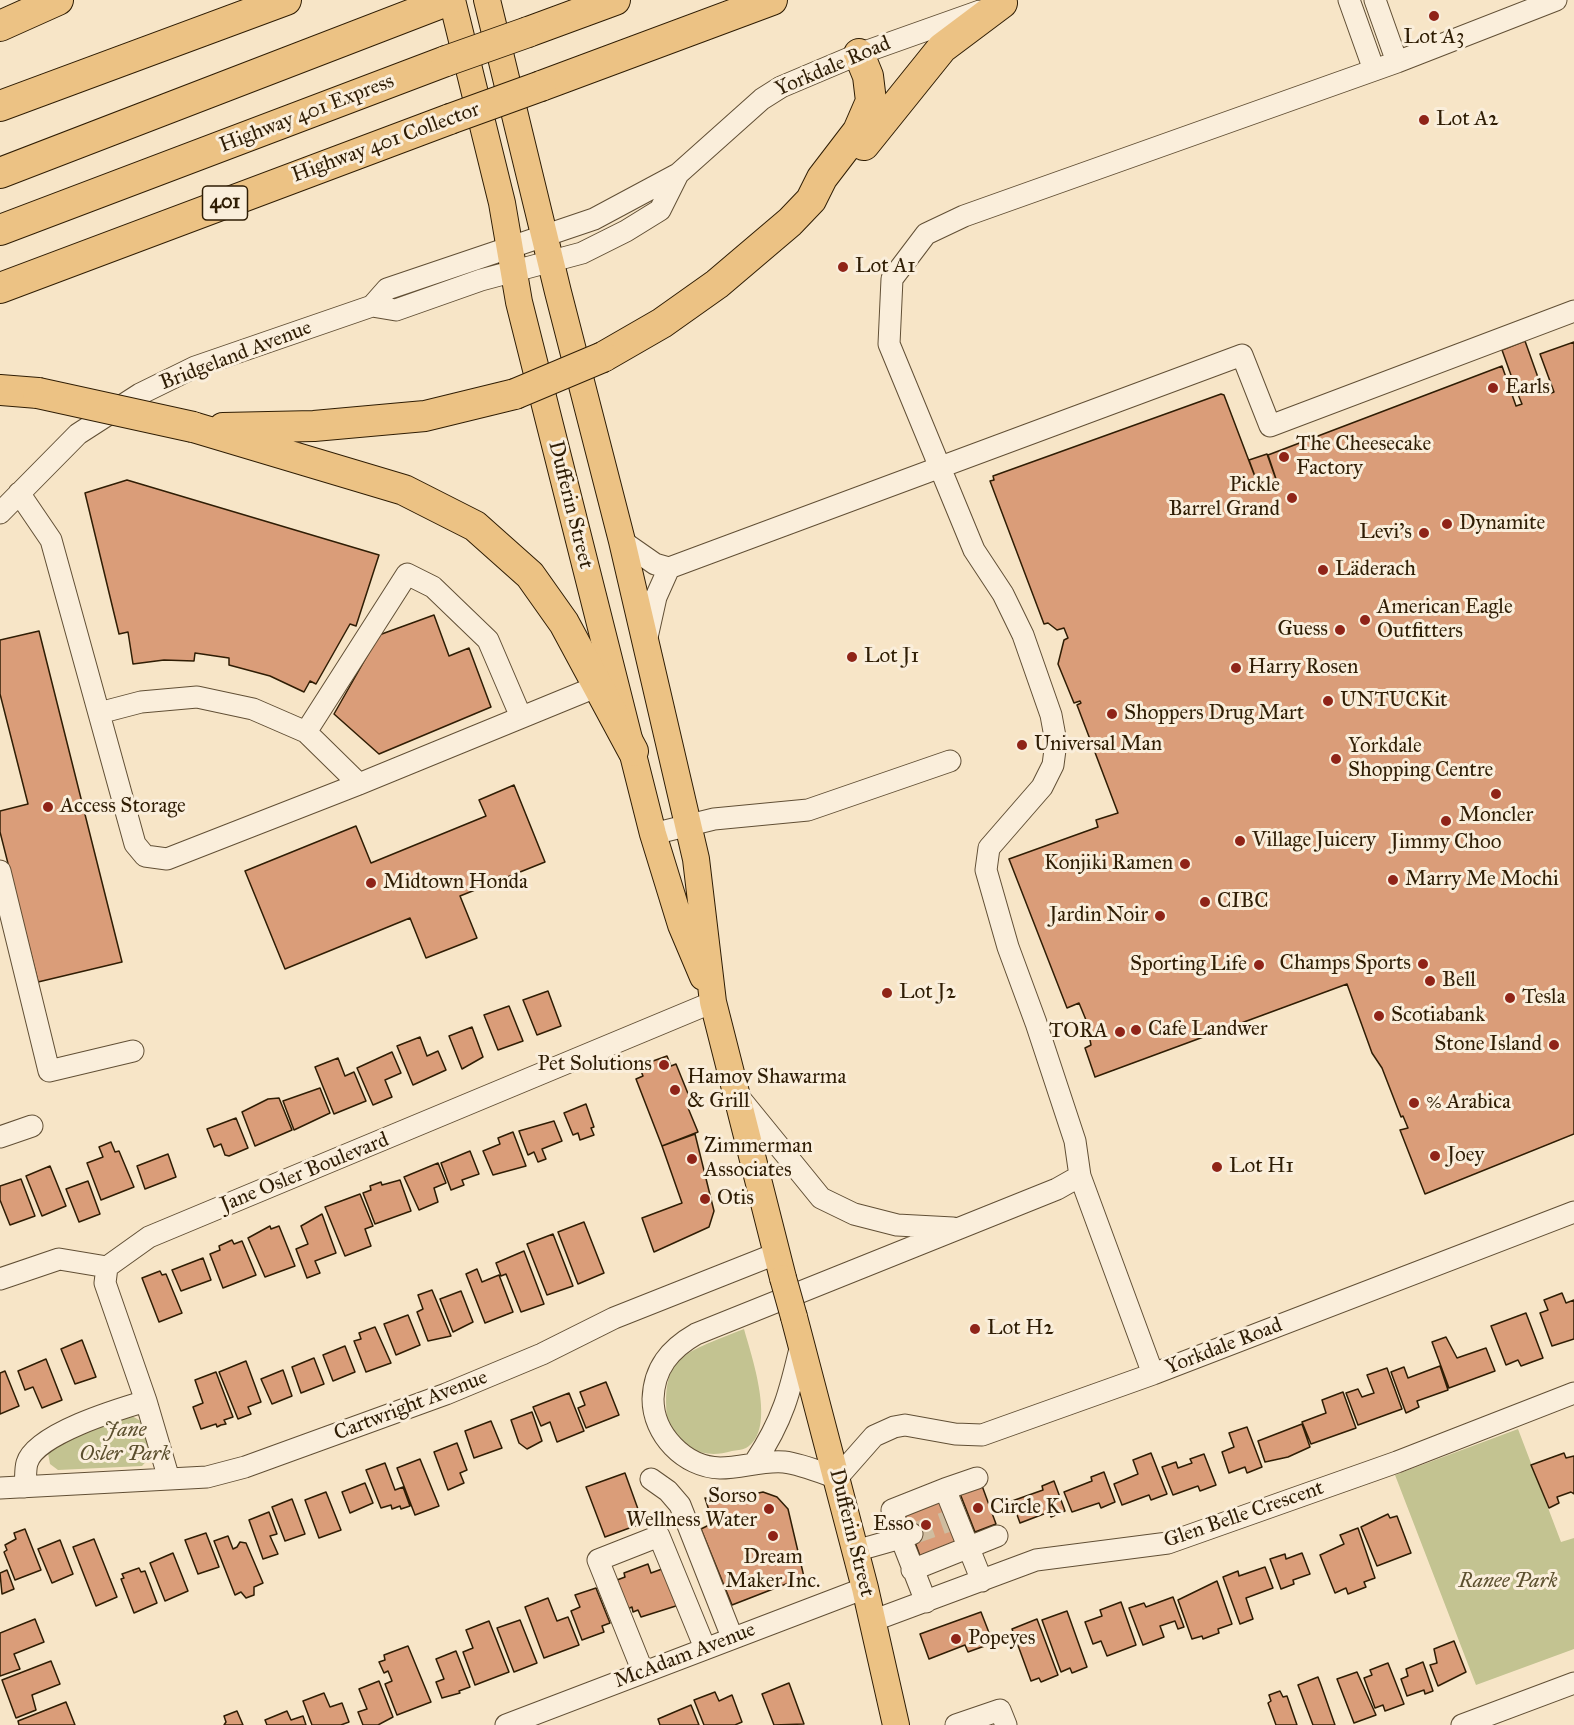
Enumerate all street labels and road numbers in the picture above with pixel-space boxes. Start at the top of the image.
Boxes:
street label: Yorkdale Road [772,31,894,103]
street label: Highway 401 Express [216,69,398,159]
street label: Highway 401 Collector [289,97,483,189]
road number: 401 [202,186,248,220]
street label: Bridgeland Avenue [157,315,315,397]
street label: Dufferin Street [542,439,598,571]
street label: Jane Osler Boulevard [217,1128,393,1218]
street label: Yorkdale Road [1162,1313,1286,1381]
street label: Cartwright Avenue [331,1365,491,1447]
street label: Dufferin Street [823,1467,879,1599]
street label: Glen Belle Crescent [1161,1476,1327,1554]
street label: McAdam Avenue [611,1617,759,1695]

